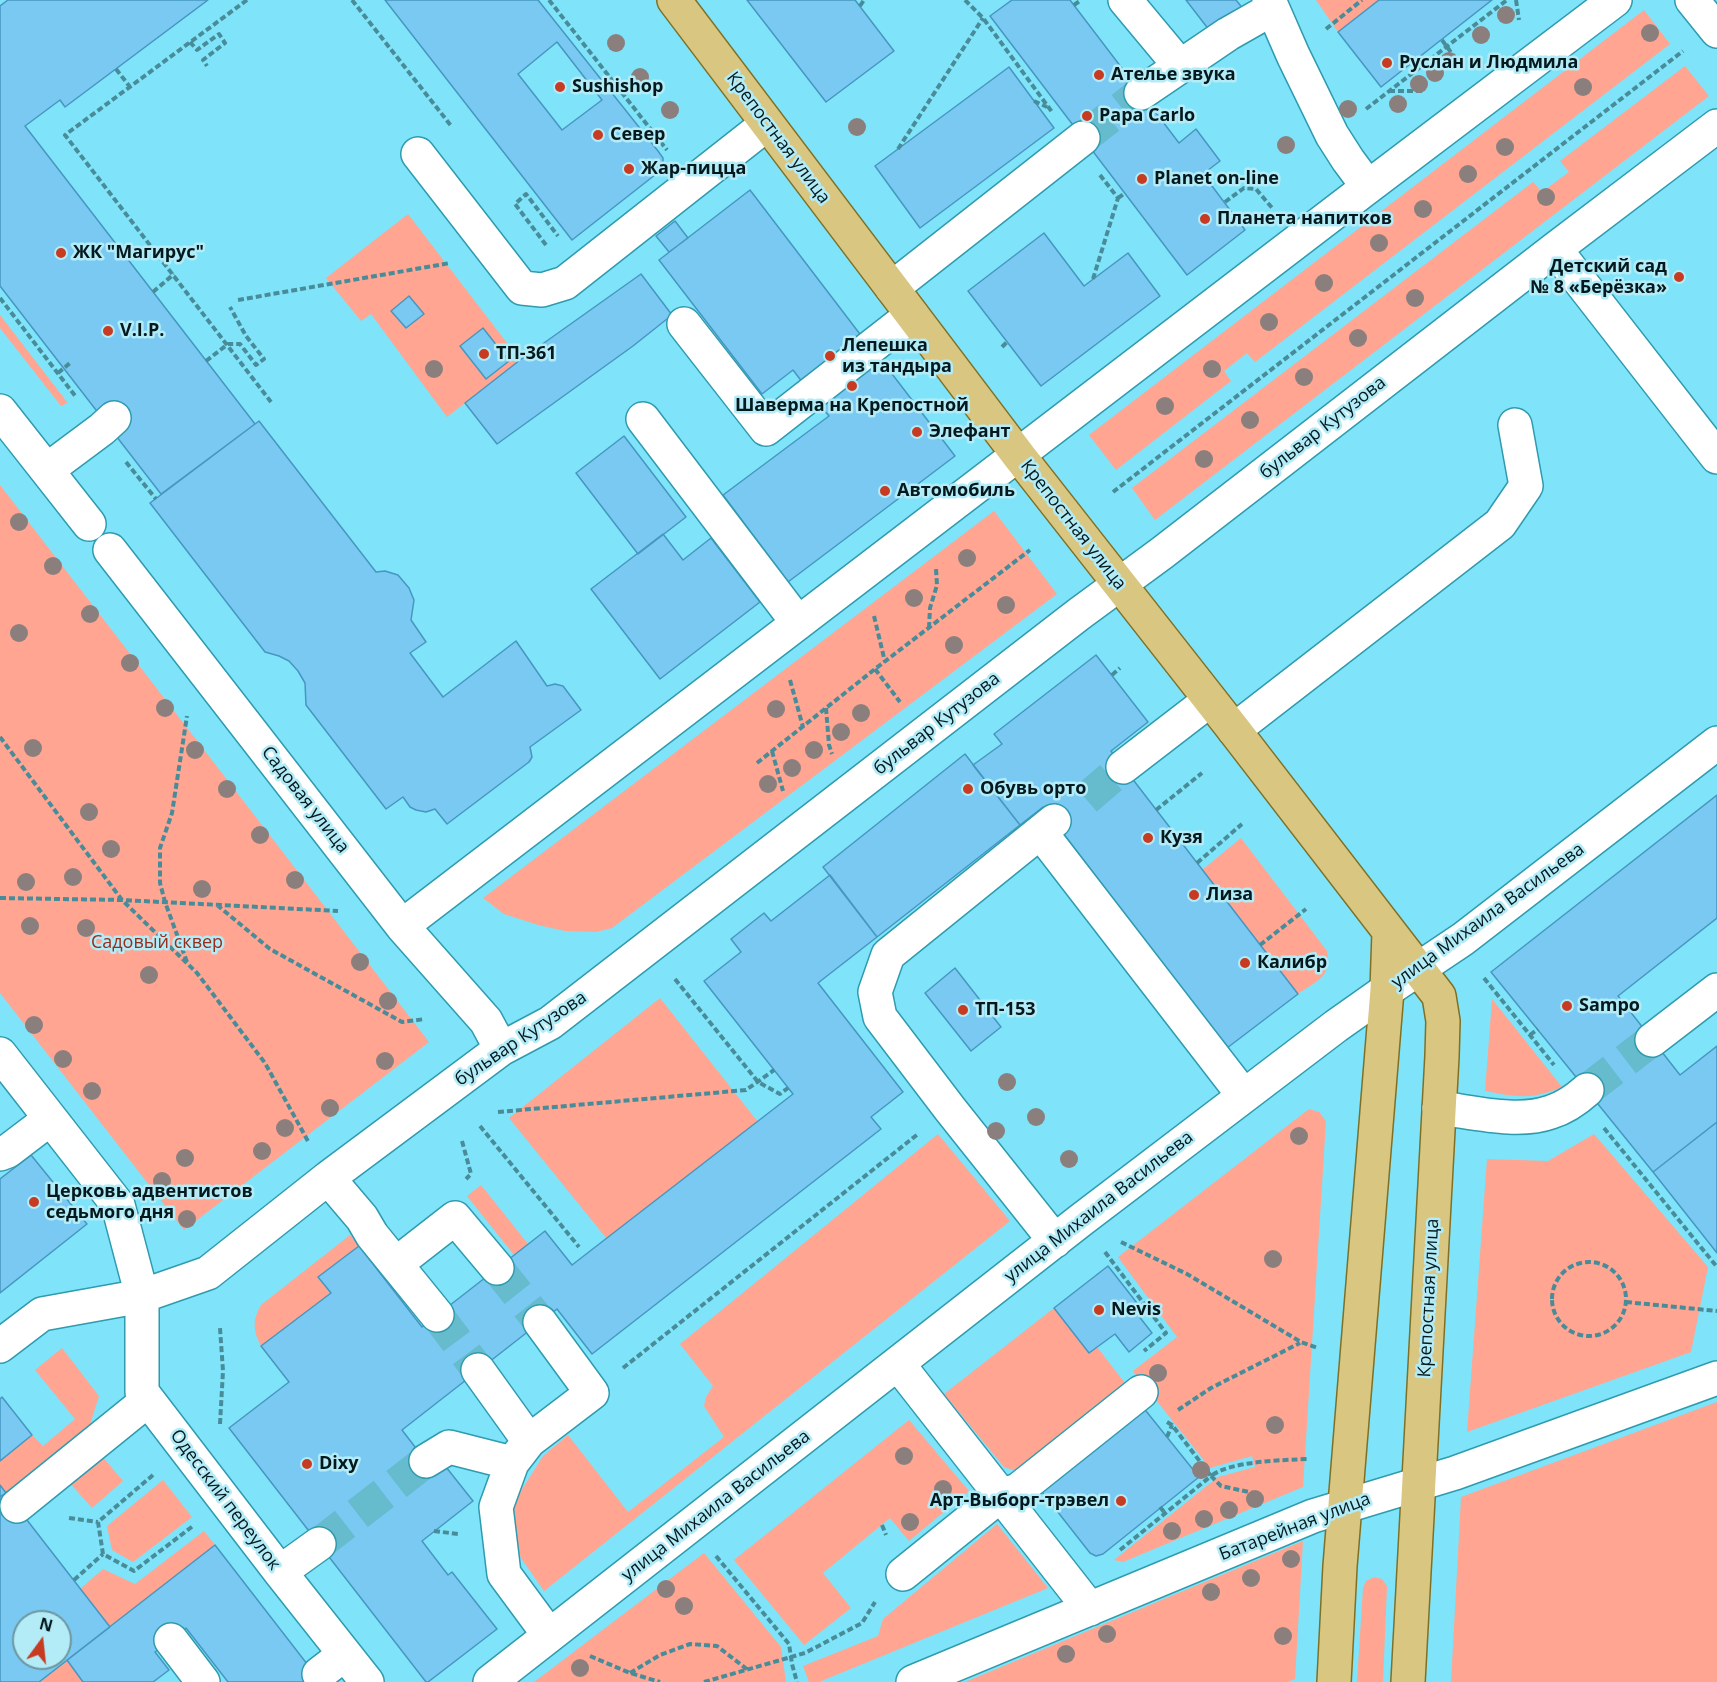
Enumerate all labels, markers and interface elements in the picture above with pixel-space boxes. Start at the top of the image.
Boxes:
place label: Руслан и Людмила [1399,52,1578,74]
marker: Руслан и Людмила [1380,56,1394,70]
place label: Ателье звука [1111,64,1236,86]
street label: Крепостная улица [721,68,835,208]
marker: Ателье звука [1092,68,1106,82]
place label: Sushishop [572,76,663,98]
marker: Sushishop [553,80,567,94]
place label: Papa Carlo [1099,105,1195,127]
marker: Papa Carlo [1080,109,1094,123]
place label: Север [610,124,665,146]
marker: Север [591,128,605,142]
place label: Жар-пицца [641,158,746,180]
marker: Жар-пицца [622,162,636,176]
place label: Planet on-line [1154,168,1279,190]
marker: Planet on-line [1135,172,1149,186]
place label: Планета напитков [1217,208,1392,230]
marker: Планета напитков [1198,212,1212,226]
place label: ЖК "Магирус" [73,242,204,264]
marker: ЖК "Магирус" [54,246,68,260]
place label: Детский сад № 8 «Берёзка» [1531,256,1667,298]
marker: Детский сад № 8 «Берёзка» [1672,270,1686,284]
place label: V.I.P. [120,320,164,342]
marker: V.I.P. [101,324,115,338]
place label: Лепешка из тандыра [842,335,952,378]
place label: ТП-361 [496,343,557,365]
marker: ТП-361 [477,347,491,361]
marker: Лепешка из тандыра [823,349,837,363]
street label: бульвар Кутузова [1256,372,1390,484]
marker: Шаверма на Крепостной [845,379,859,393]
place label: Шаверма на Крепостной [735,395,969,417]
place label: Элефант [929,421,1011,443]
marker: Элефант [910,425,924,439]
street label: Крепостная улица [1015,456,1131,594]
place label: Автомобиль [897,480,1015,502]
marker: Автомобиль [878,484,892,498]
street label: бульвар Кутузова [870,668,1004,780]
street label: Садовая улица [257,742,353,858]
place label: Обувь орто [980,778,1086,800]
marker: Обувь орто [961,782,975,796]
place label: Кузя [1160,827,1203,849]
marker: Кузя [1141,831,1155,845]
street label: улица Михаила Васильева [1387,839,1589,993]
place label: Лиза [1206,884,1253,906]
marker: Лиза [1187,888,1201,902]
park label: Садовый сквер [91,932,223,954]
place label: Калибр [1257,952,1327,974]
marker: Калибр [1238,956,1252,970]
street label: бульвар Кутузова [451,987,591,1091]
place label: Sampo [1579,995,1640,1017]
place label: ТП-153 [975,999,1036,1021]
marker: Sampo [1560,999,1574,1013]
marker: ТП-153 [956,1003,970,1017]
street label: улица Михаила Васильева [1000,1127,1198,1287]
place label: Церковь адвентистов седьмого дня [46,1181,253,1224]
marker: Церковь адвентистов седьмого дня [27,1195,41,1209]
street label: Крепостная улица [1414,1218,1444,1378]
place label: Nevis [1111,1299,1161,1321]
marker: Nevis [1092,1303,1106,1317]
street label: Одесский переулок [165,1425,285,1575]
street label: улица Михаила Васильева [617,1426,815,1586]
place label: Dixy [319,1453,358,1475]
marker: Dixy [300,1457,314,1471]
street label: Батарейная улица [1216,1488,1374,1566]
place label: Арт-Выборг-трэвел [930,1490,1109,1512]
marker: Арт-Выборг-трэвел [1114,1494,1128,1508]
north arrow [12,1610,72,1670]
text: N [37,1612,55,1637]

